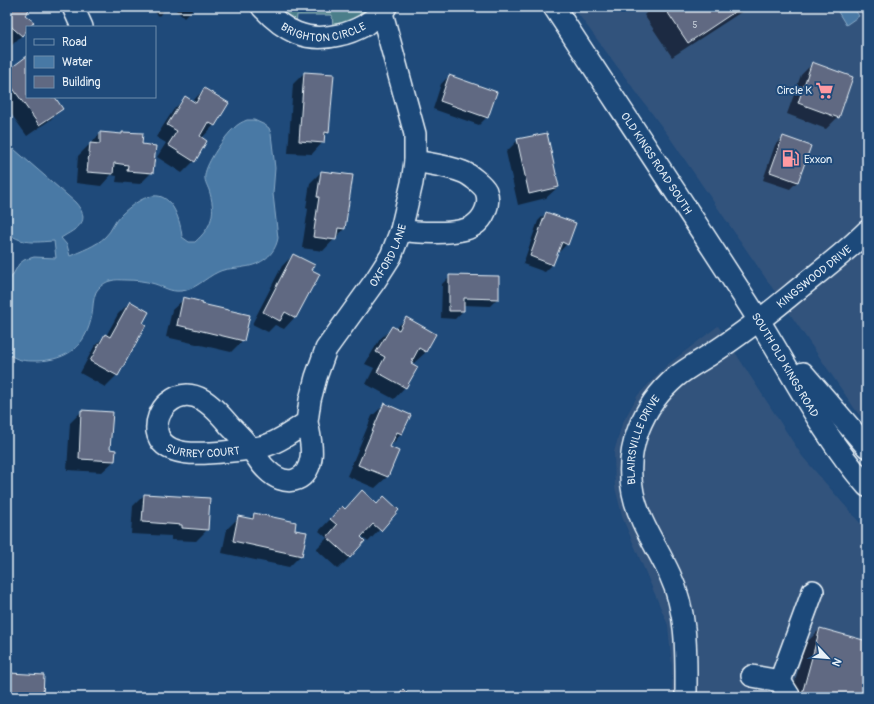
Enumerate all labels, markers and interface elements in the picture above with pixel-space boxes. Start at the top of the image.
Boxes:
street label: BRIGHTON CIRCLE [280,15,368,29]
text: BRIGHTON CIRCLE [278,20,368,45]
house number: 5 [693,20,698,31]
legend [26,26,156,98]
text: Road [62,35,87,50]
text: Water [62,55,93,70]
text: Building [62,75,101,90]
supermarket icon: Circle K [815,80,835,100]
place label: Circle K [777,84,812,97]
street label: OLD KINGS ROAD SOUTH [618,110,695,217]
fuel station icon: Exxon [781,149,801,169]
place label: Exxon [804,153,832,166]
street label: OXFORD LANE [367,222,409,289]
street label: KINGSWOOD DRIVE [774,242,854,311]
street label: SOUTH OLD KINGS ROAD [749,310,821,420]
street label: BLAIRSVILLE DRIVE [625,392,663,485]
street label: SURREY COURT [163,441,240,461]
north arrow [808,638,848,678]
text: N [829,656,844,669]

